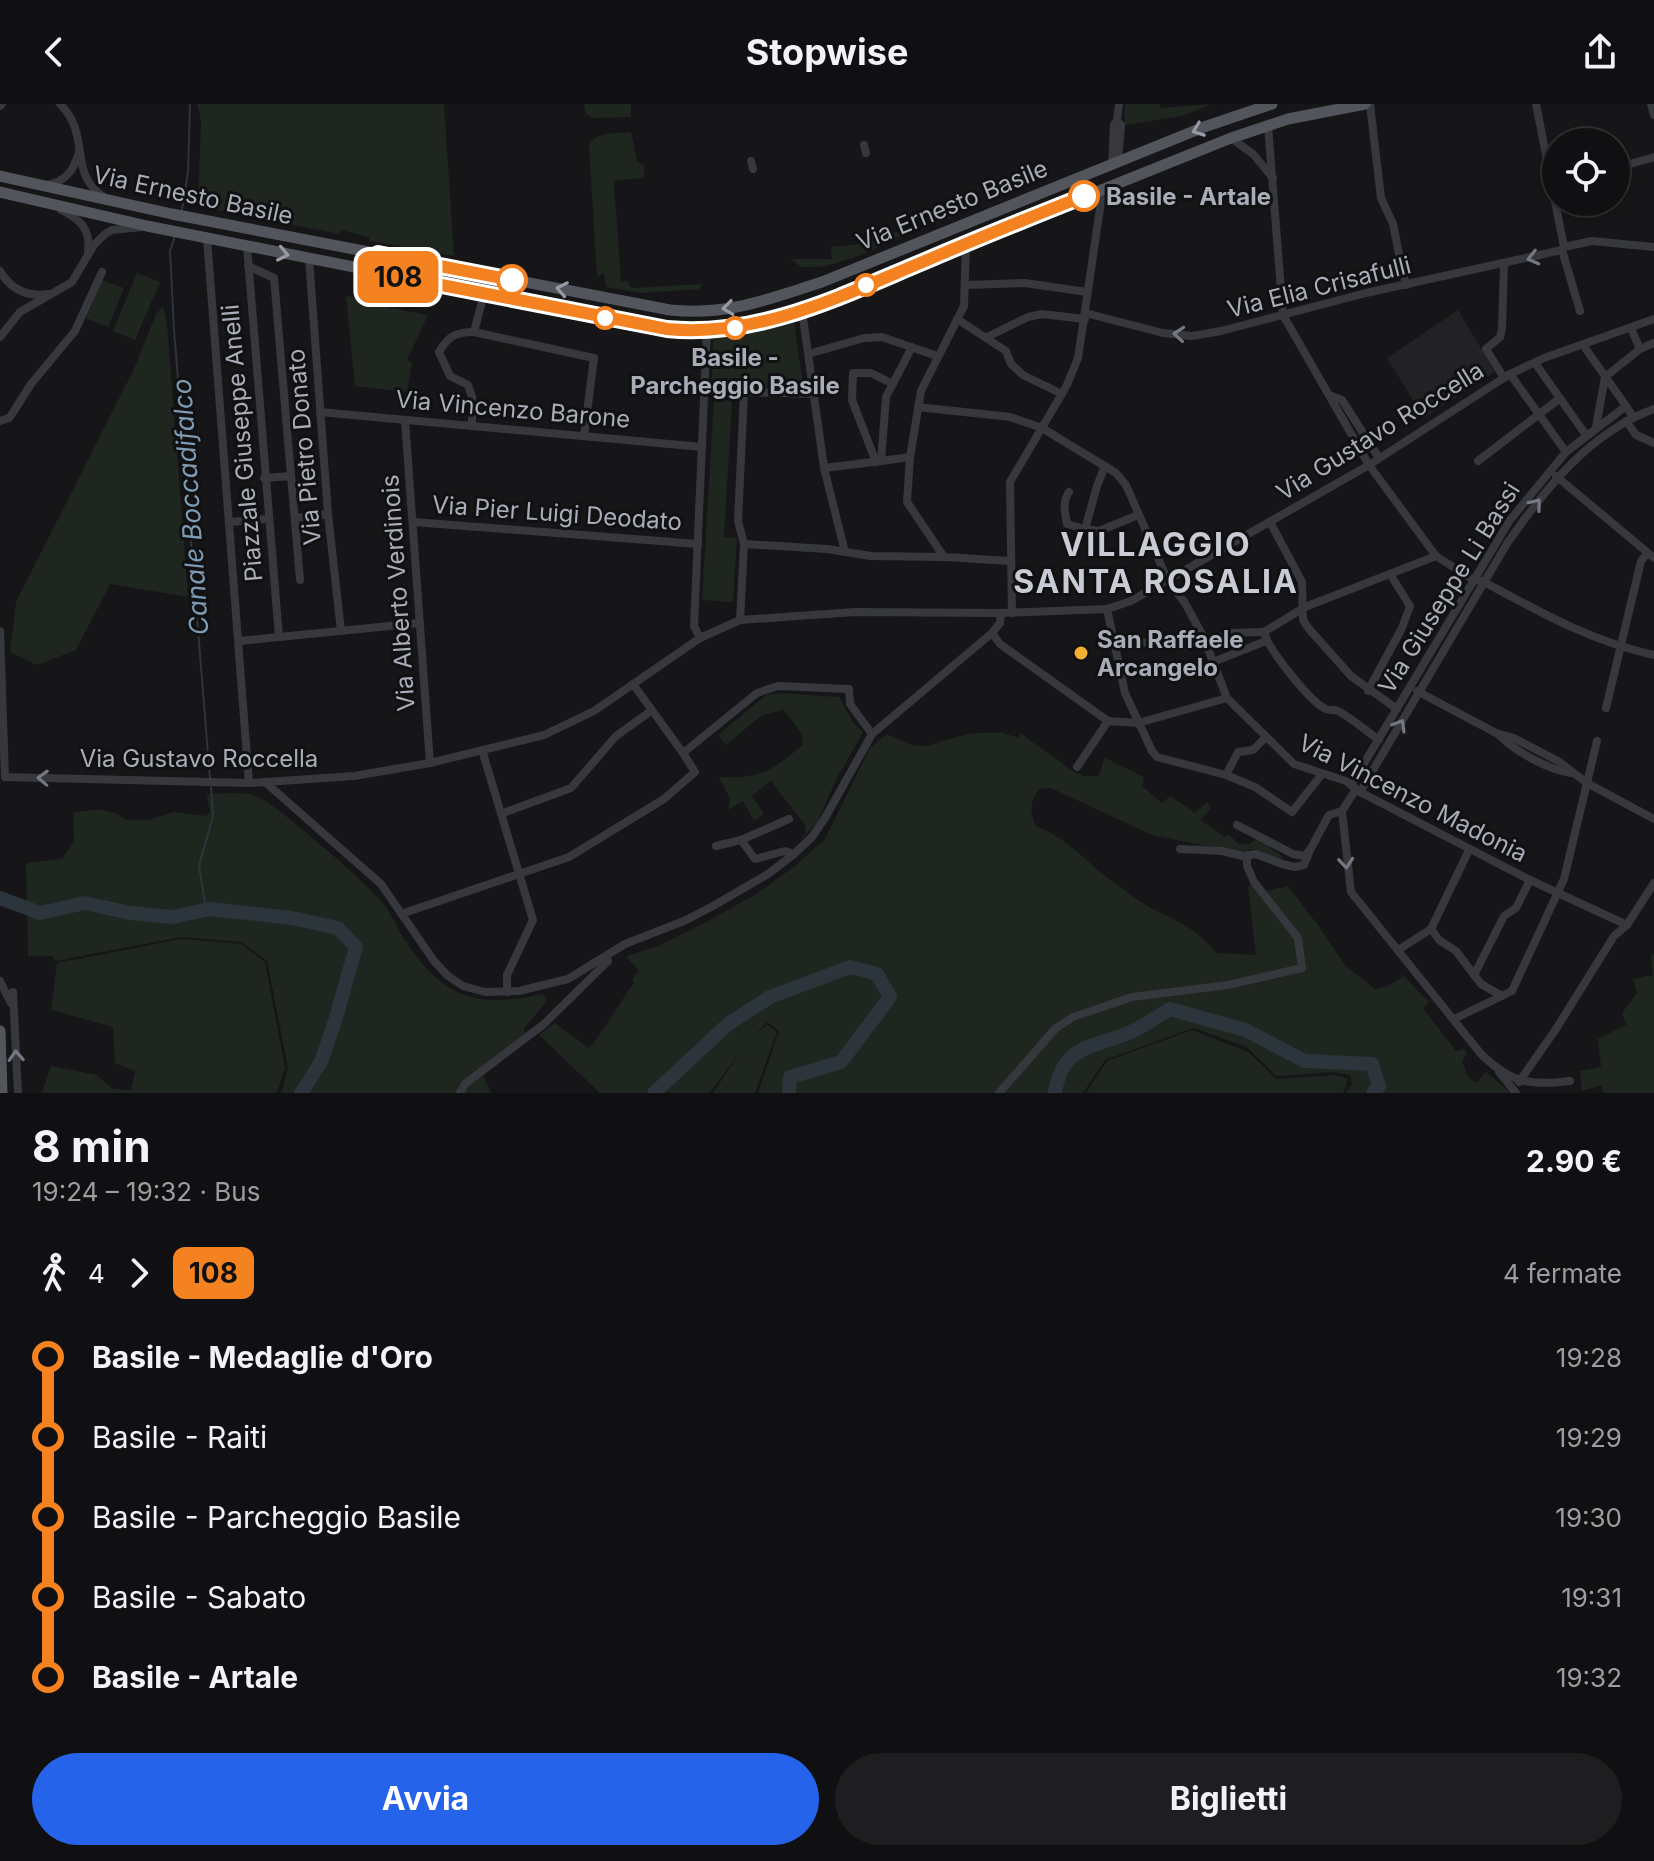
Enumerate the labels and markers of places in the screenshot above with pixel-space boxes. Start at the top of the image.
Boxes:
marker: Basile - Artale [1069,181,1099,211]
place label: Basile - Artale [1106,182,1271,211]
unlabelled marker [497,265,527,295]
unlabelled marker [855,274,877,296]
unlabelled marker [594,307,616,329]
marker: Basile - Parcheggio Basile [724,317,746,339]
place label: Basile - Parcheggio Basile [630,343,840,400]
place label: San Raffaele Arcangelo [1097,625,1244,682]
marker: San Raffaele Arcangelo [1072,644,1090,662]

